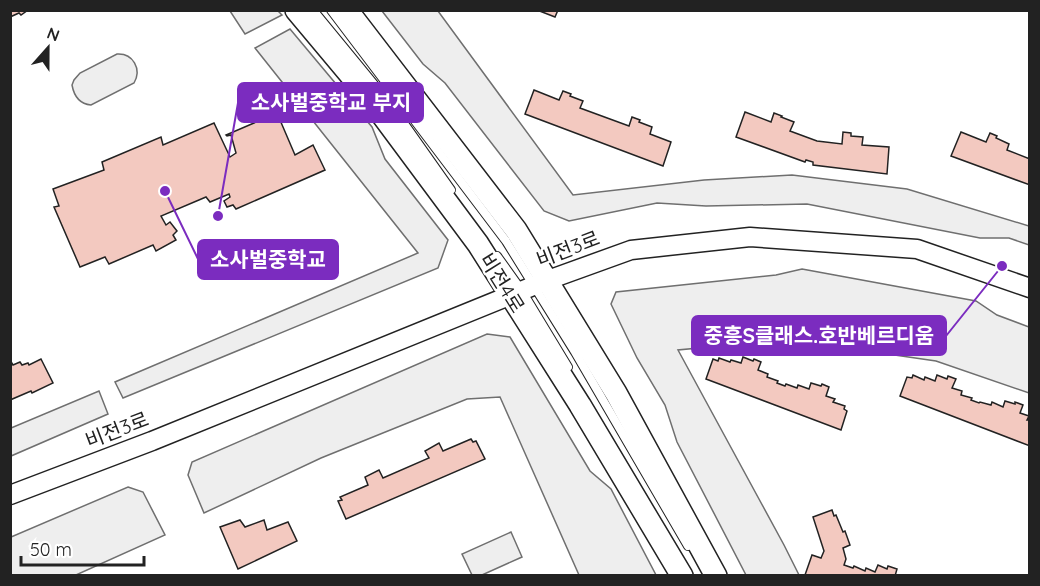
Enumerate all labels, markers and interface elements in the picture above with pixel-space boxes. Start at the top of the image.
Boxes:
north arrow [18,18,78,78]
text: N [44,23,62,45]
callout: 소사벌중학교 부지 [238,83,423,122]
text: 소사벌중학교 부지 [251,89,411,115]
street label: 비전3로 [533,225,603,272]
callout: 소사벌중학교 [198,240,338,279]
text: 소사벌중학교 [210,246,326,272]
street label: 비전4로 [474,248,530,317]
callout: 중흥S클래스.호반베르디움 [692,316,946,355]
text: 중흥S클래스.호반베르디움 [704,322,934,348]
street label: 비전3로 [82,406,152,453]
scale bar [21,529,144,567]
text: 50 m [30,538,72,561]

